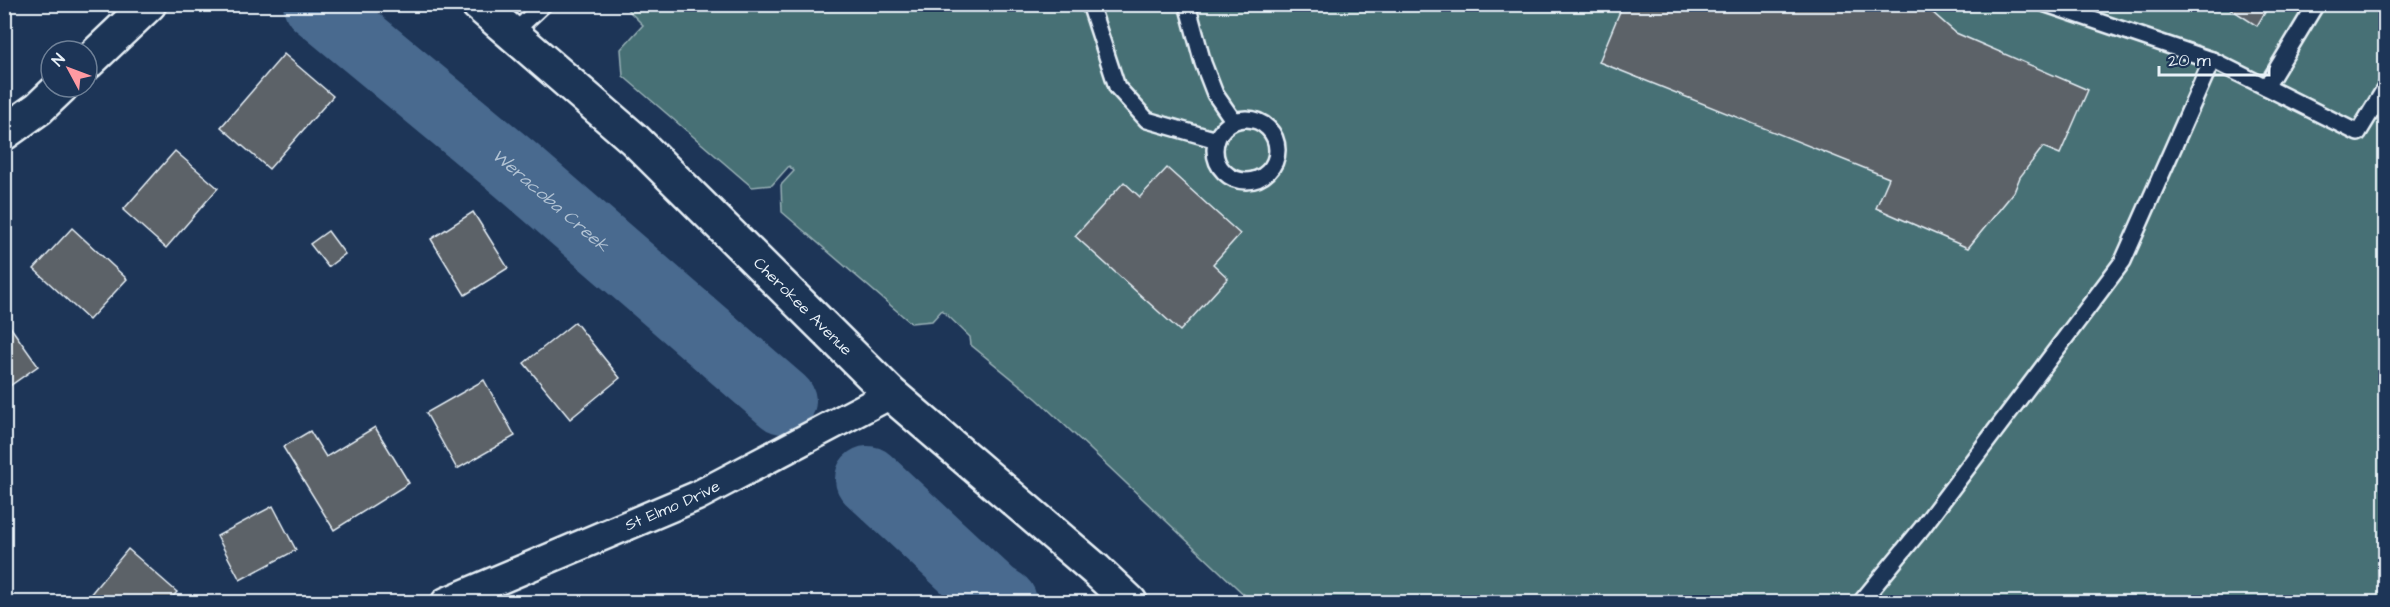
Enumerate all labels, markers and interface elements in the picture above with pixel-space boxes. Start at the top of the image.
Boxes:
north arrow [39,39,99,99]
scale bar [2159,39,2268,77]
text: 20 m [2168,48,2211,73]
text: N [47,49,70,71]
water label: Weracoba Creek [487,143,615,258]
street label: Cherokee Avenue [748,252,857,361]
street label: St Elmo Drive [622,475,724,536]

